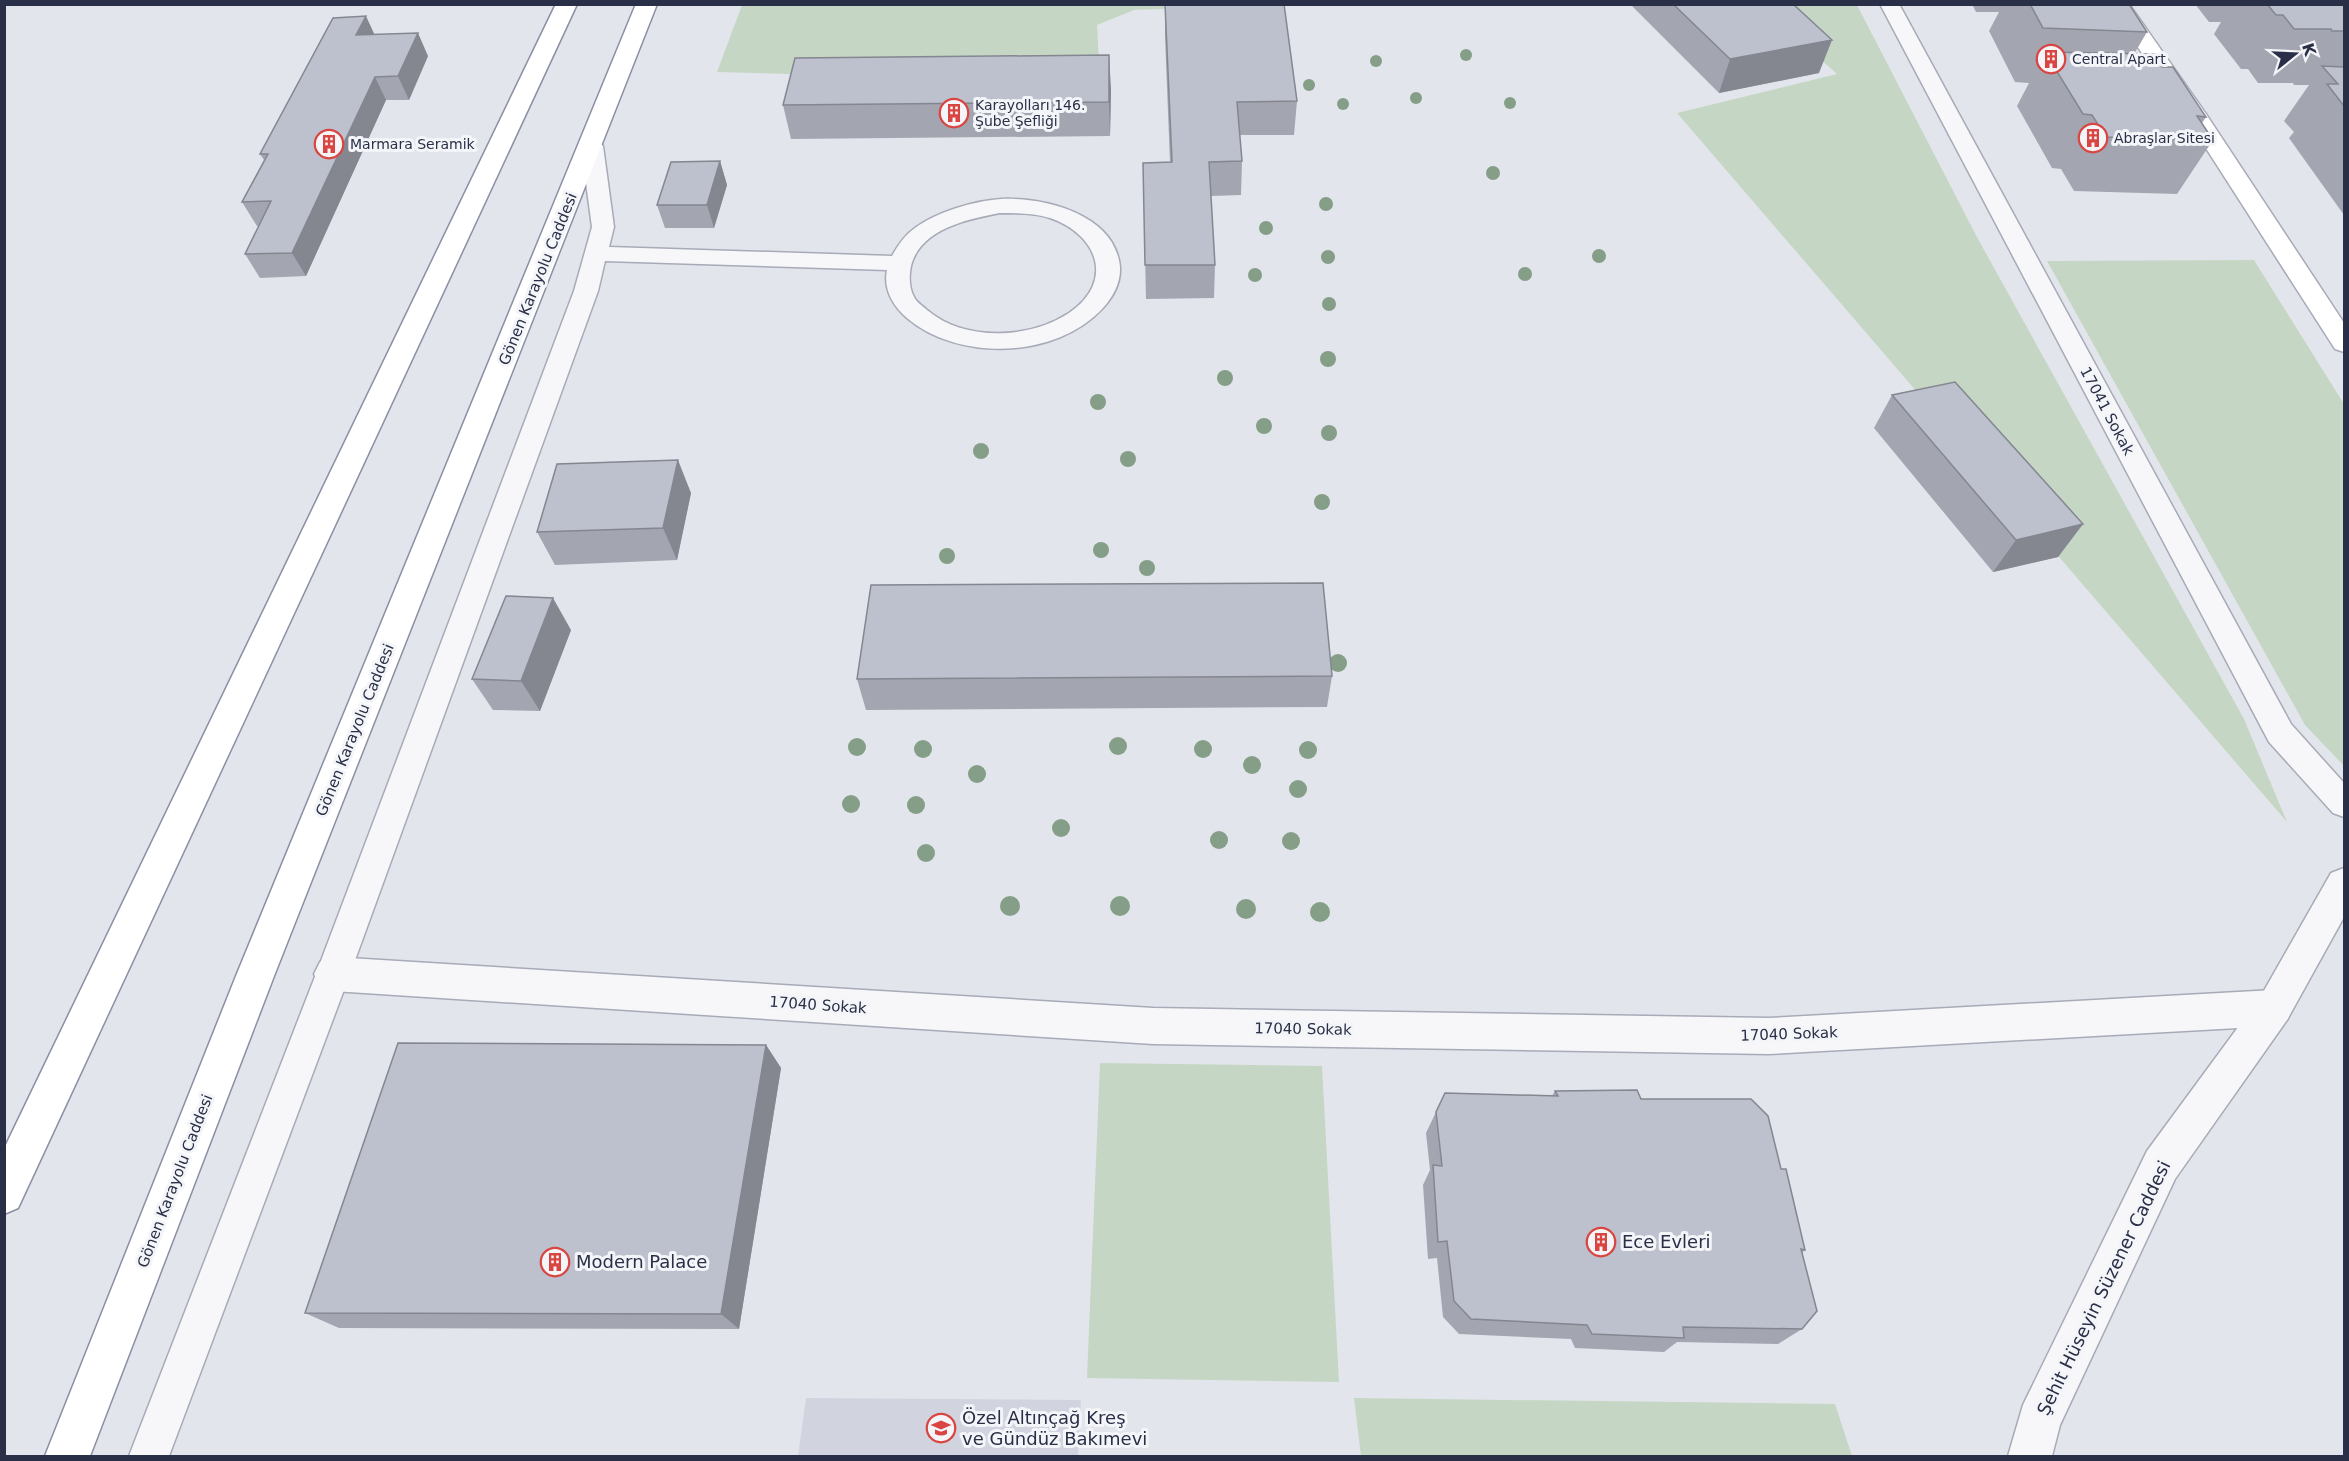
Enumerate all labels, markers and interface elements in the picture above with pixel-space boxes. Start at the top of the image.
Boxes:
north arrow [2265,24,2325,84]
text: K [2298,41,2320,59]
building icon: Central Apart [2035,43,2067,75]
place label: Central Apart [2072,51,2166,67]
building icon: Karayolları 146. Şube Şefliği [938,97,970,129]
place label: Karayolları 146. Şube Şefliği [975,97,1085,129]
building icon: Abraşlar Sitesi [2077,122,2109,154]
building icon: Marmara Seramik [313,128,345,160]
place label: Abraşlar Sitesi [2114,130,2215,146]
place label: Marmara Seramik [350,136,476,152]
street label: Gönen Karayolu Caddesi [495,190,581,368]
street label: 17041 Sokak [2076,364,2138,459]
street label: Gönen Karayolu Caddesi [312,641,398,819]
street label: 17040 Sokak [769,993,868,1017]
street label: 17040 Sokak [1254,1019,1352,1039]
street label: 17040 Sokak [1740,1023,1838,1045]
street label: Gönen Karayolu Caddesi [134,1092,216,1270]
street label: Şehit Hüseyin Süzener Caddesi [2033,1157,2175,1419]
building icon: Ece Evleri [1585,1226,1617,1258]
place label: Ece Evleri [1622,1231,1711,1252]
building icon: Modern Palace [539,1246,571,1278]
place label: Modern Palace [576,1251,707,1272]
place label: Özel Altınçağ Kreş ve Gündüz Bakımevi [962,1407,1147,1449]
school or university icon: Özel Altınçağ Kreş ve Gündüz Bakımevi [925,1412,957,1444]

